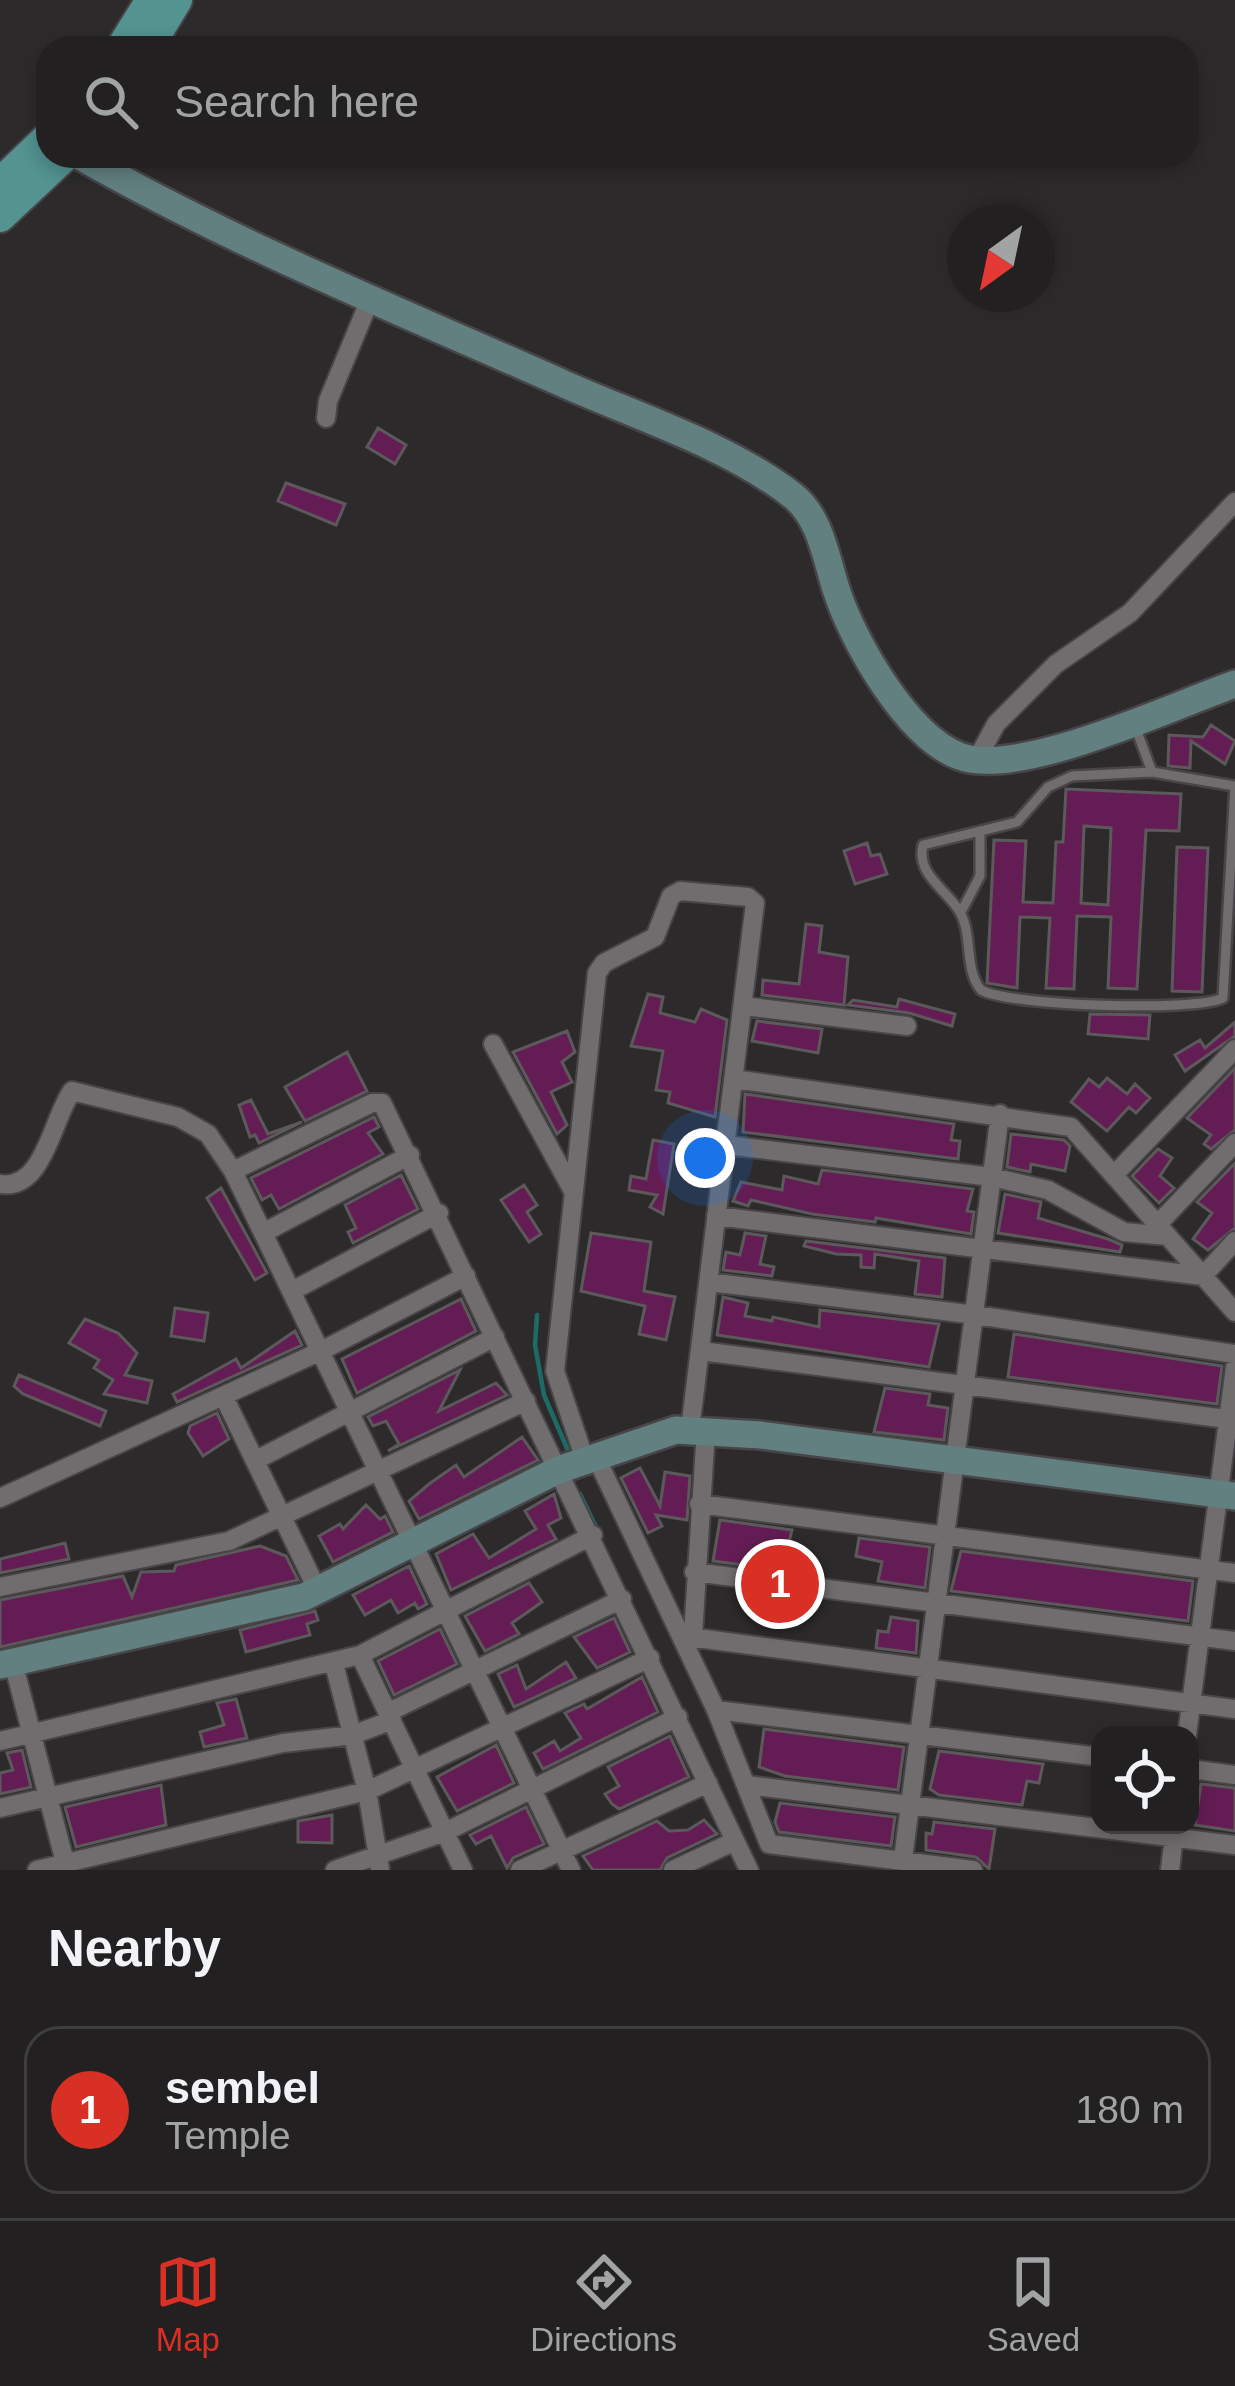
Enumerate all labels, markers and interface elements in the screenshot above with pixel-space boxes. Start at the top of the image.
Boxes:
search box [36,36,1199,168]
icon: search [78,69,144,135]
text: Search here [174,76,419,127]
north arrow [947,204,1055,312]
your location [675,1128,735,1188]
pin: 1 [741,1539,819,1629]
map controls [1091,1726,1199,1834]
button: locate [1091,1726,1199,1834]
text: Nearby [48,1920,221,1977]
text: sembel [165,2062,320,2113]
text: 1 [79,2088,101,2131]
text: 180 m [1076,2088,1184,2131]
text: Temple [165,2114,291,2157]
tab: Map [155,2249,221,2359]
tab: Directions [530,2249,677,2359]
tab: Saved [987,2249,1080,2359]

